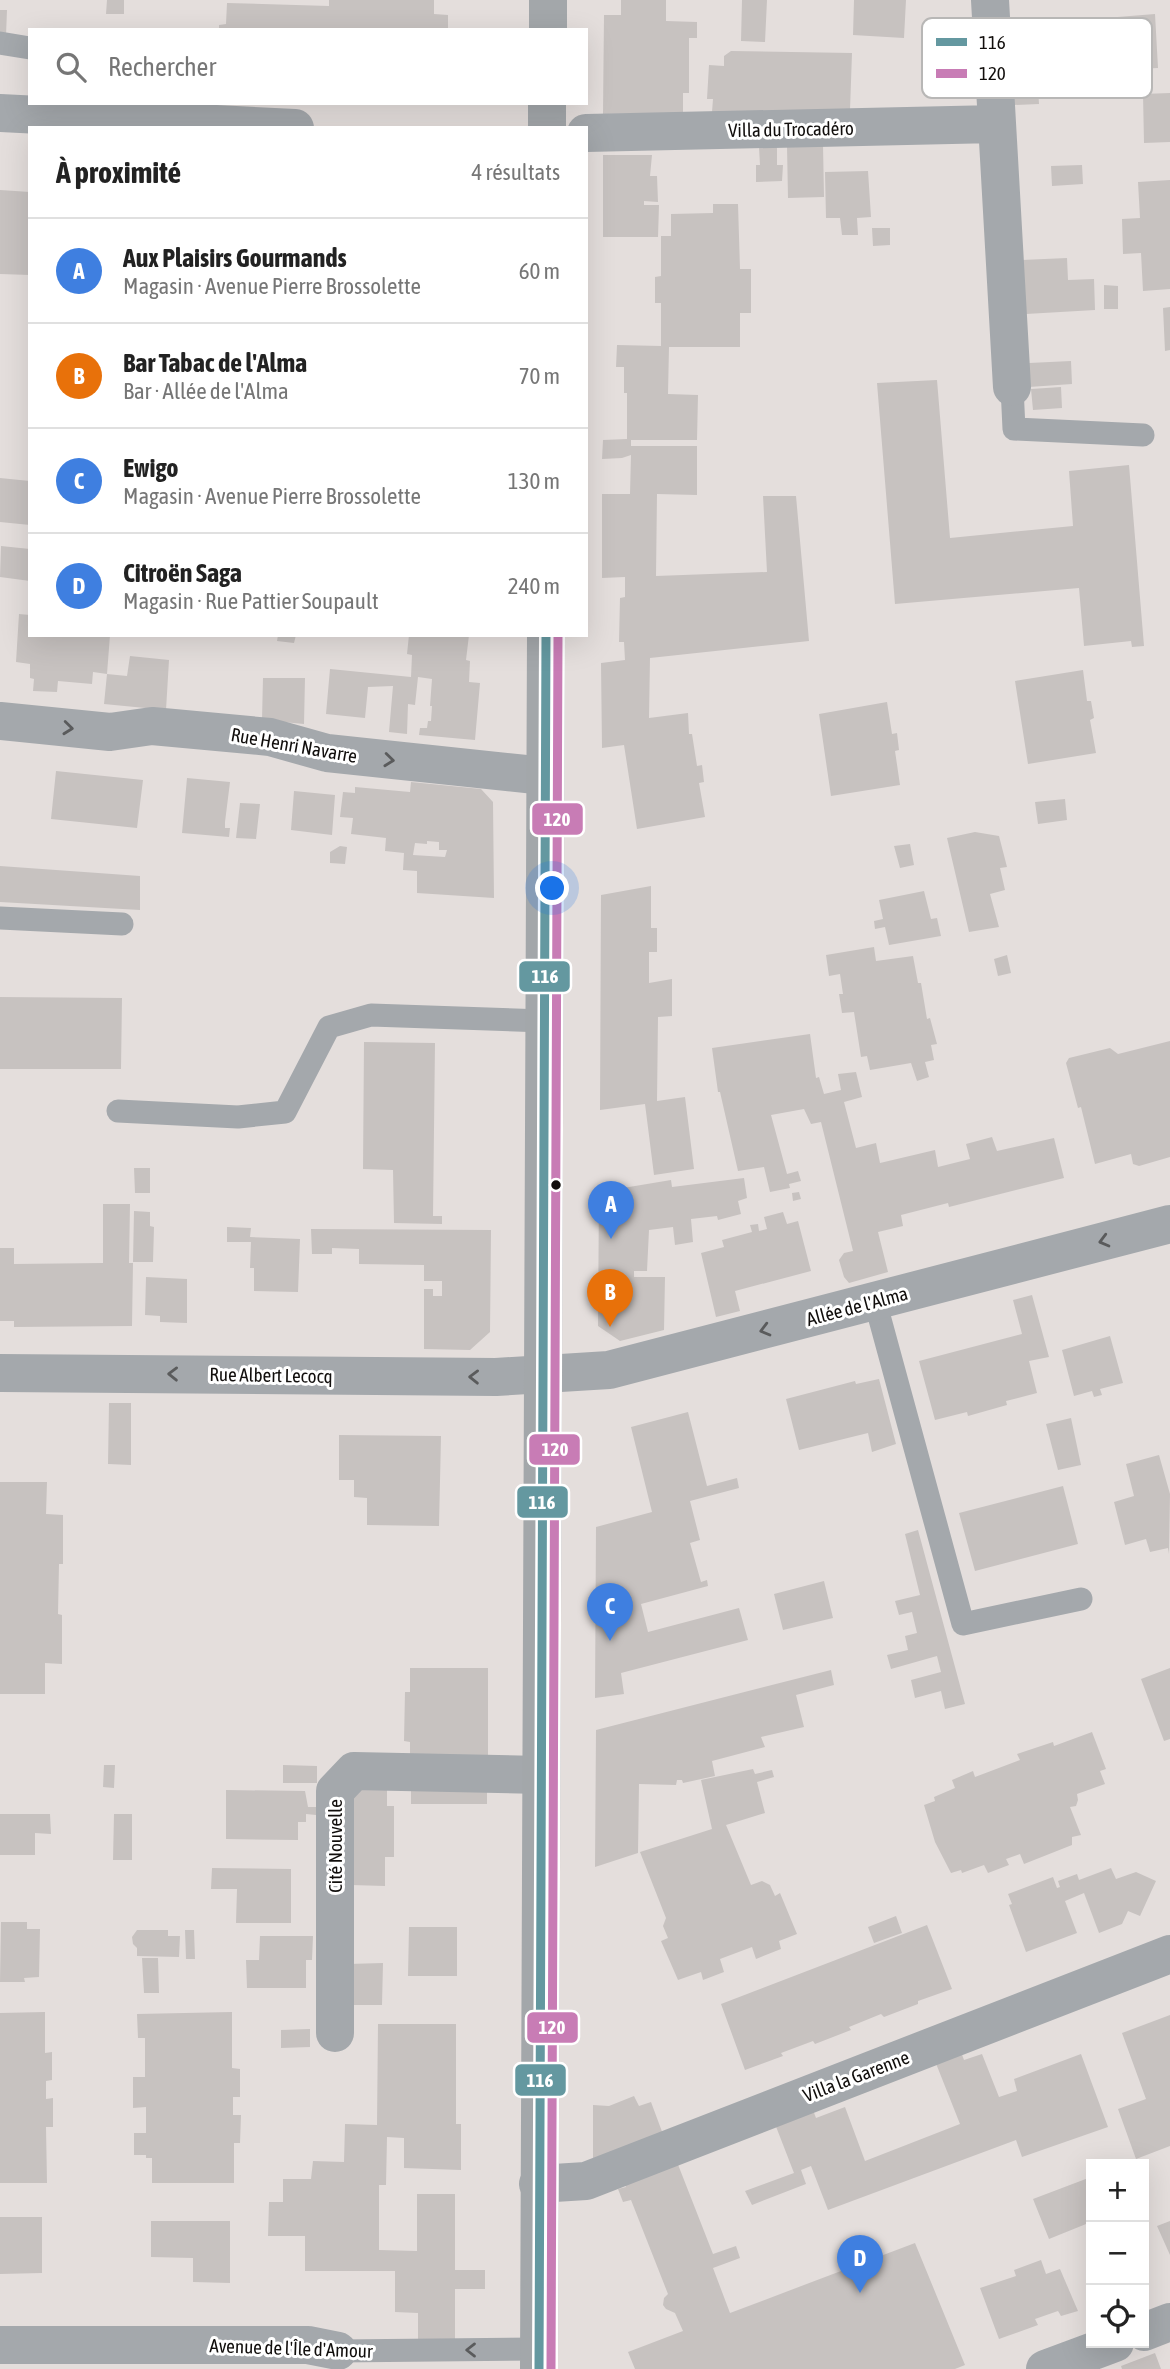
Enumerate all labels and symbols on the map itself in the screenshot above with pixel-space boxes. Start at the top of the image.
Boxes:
legend [922,18,1152,98]
text: 116 [979,31,1006,53]
text: 120 [979,62,1006,84]
street label: Villa du Trocadéro [728,117,854,141]
one-way arrow [63,720,74,735]
street label: Rue Henri Navarre [229,723,359,767]
one-way arrow [384,752,395,767]
line badge: 120 [531,802,584,836]
text: 120 [544,808,570,830]
your location [535,871,569,905]
line badge: 116 [518,960,571,993]
text: 116 [532,965,558,987]
unlabelled marker [549,1178,563,1192]
pin: A [588,1181,634,1239]
one-way arrow [1098,1233,1110,1247]
pin: B [587,1269,633,1327]
street label: Allée de l'Alma [804,1282,910,1330]
one-way arrow [759,1322,771,1336]
street label: Rue Albert Lecocq [209,1363,333,1387]
one-way arrow [168,1366,178,1382]
one-way arrow [469,1369,479,1385]
line badge: 120 [528,1433,581,1466]
text: 120 [542,1438,568,1460]
line badge: 116 [516,1485,569,1519]
text: 116 [529,1491,555,1513]
pin: C [587,1583,633,1641]
street label: Cité Nouvelle [324,1799,346,1893]
line badge: 120 [526,2011,579,2044]
text: 120 [539,2016,565,2038]
street label: Villa la Garenne [800,2046,912,2106]
line badge: 116 [514,2063,567,2097]
text: 116 [527,2069,553,2091]
pin: D [837,2235,883,2293]
street label: Avenue de l'Île d'Amour [209,2334,373,2362]
one-way arrow [465,2342,476,2358]

